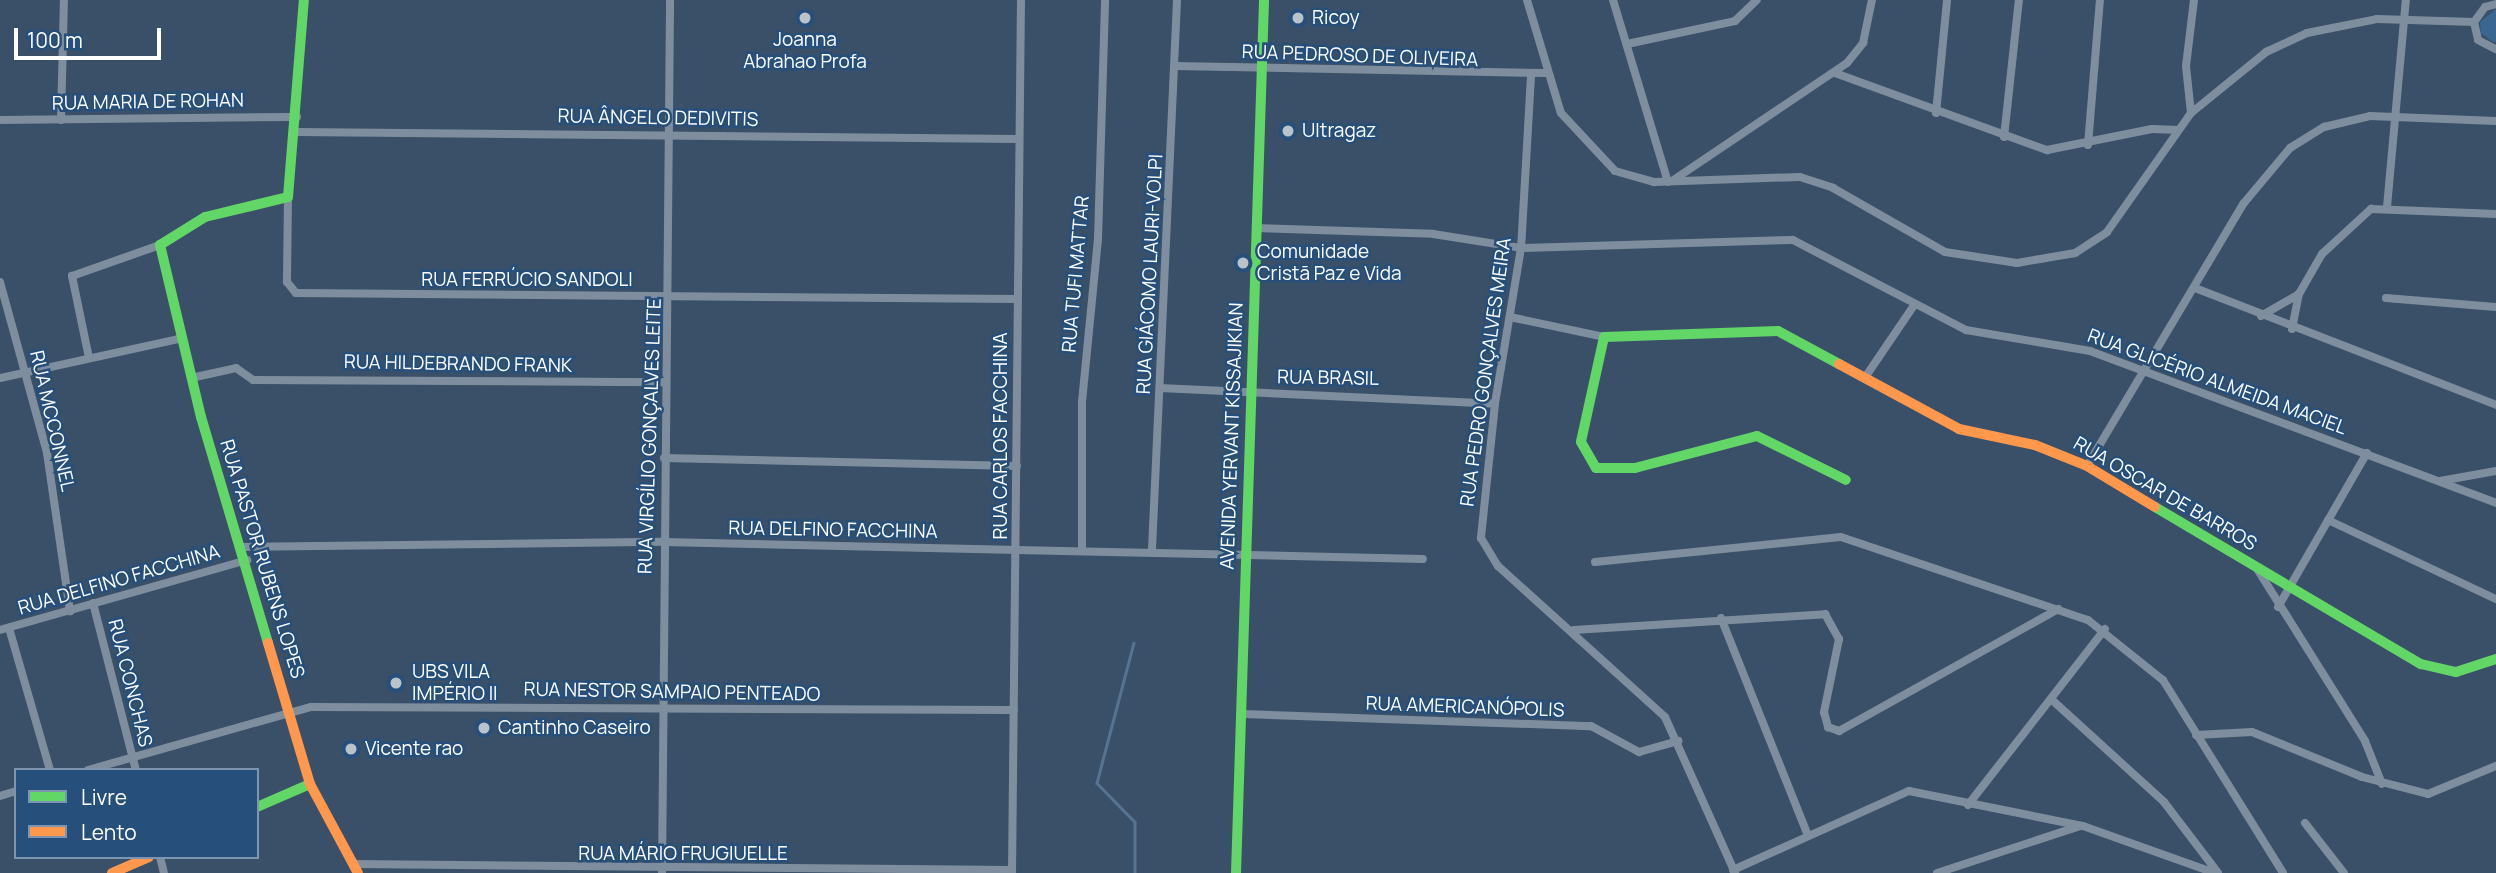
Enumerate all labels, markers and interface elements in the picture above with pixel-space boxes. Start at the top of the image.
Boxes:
place label: Ricoy [1312,7,1360,29]
marker: Joanna Abrahao Profa [797,10,813,26]
marker: Ricoy [1290,10,1306,26]
scale bar [18,14,164,58]
text: 100 m [27,26,83,54]
place label: Joanna Abrahao Profa [743,29,867,73]
street label: RUA PEDROSO DE OLIVEIRA [1241,40,1479,72]
street label: RUA MARIA DE ROHAN [52,89,244,115]
street label: RUA ÂNGELO DEDIVITIS [557,105,759,131]
place label: Ultragaz [1302,120,1376,142]
marker: Ultragaz [1280,123,1296,139]
street label: RUA GIÁCOMO LAURI-VOLPI [1132,153,1168,395]
street label: RUA TUFI MATTAR [1058,195,1094,353]
street label: RUA PEDRO GONÇALVES MEIRA [1456,236,1516,508]
place label: Comunidade Cristã Paz e Vida [1257,241,1402,285]
marker: Comunidade Cristã Paz e Vida [1235,255,1251,271]
street label: RUA FERRÚCIO SANDOLI [421,269,633,291]
street label: RUA VIRGÍLIO GONÇALVES LEITE [634,298,666,574]
street label: AVENIDA YERVANT KISSAJIKIAN [1216,302,1248,570]
street label: RUA GLICÉRIO ALMEIDA MACIEL [2084,324,2350,440]
street label: RUA CARLOS FACCHINA [990,332,1012,540]
street label: RUA MCCONNEL [25,348,79,494]
street label: RUA HILDEBRANDO FRANK [344,351,572,377]
street label: RUA BRASIL [1277,366,1379,390]
street label: RUA OSCAR DE BARROS [2069,432,2261,556]
street label: RUA PASTOR RUBENS LOPES [215,437,309,681]
street label: RUA DELFINO FACCHINA [728,517,938,543]
street label: RUA DELFINO FACCHINA [15,540,223,620]
street label: RUA CONCHAS [103,617,157,749]
place label: UBS VILA IMPÉRIO II [412,661,498,705]
marker: UBS VILA IMPÉRIO II [386,673,406,693]
street label: RUA NESTOR SAMPAIO PENTEADO [523,678,821,706]
street label: RUA AMERICANÓPOLIS [1365,692,1565,722]
place label: Cantinho Caseiro [498,717,651,739]
marker: Cantinho Caseiro [476,720,492,736]
place label: Vicente rao [365,738,463,760]
marker: Vicente rao [343,741,359,757]
legend [14,768,259,859]
text: Livre [81,783,127,811]
text: Lento [81,818,137,846]
street label: RUA MÁRIO FRUGIUELLE [578,843,788,865]

